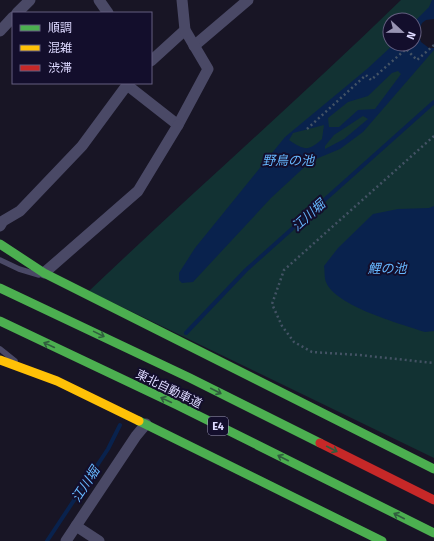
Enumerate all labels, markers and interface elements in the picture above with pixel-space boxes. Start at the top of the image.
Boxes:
legend [12,12,152,84]
north arrow [382,12,422,52]
text: 順調 [48,21,72,35]
text: N [403,30,418,41]
text: 混雑 [48,41,72,55]
text: 渋滞 [48,61,72,75]
water label: 野鳥の池 [262,153,316,168]
water label: 江川堀 [289,195,329,234]
water label: 鯉の池 [367,261,408,276]
one-way arrow [92,331,104,338]
one-way arrow [43,341,55,348]
street label: 東北自動車道 [134,367,204,411]
one-way arrow [209,388,221,395]
one-way arrow [161,396,173,403]
road number: E4 [208,417,228,435]
one-way arrow [326,446,338,453]
one-way arrow [277,454,289,461]
water label: 江川堀 [69,462,103,505]
one-way arrow [393,512,405,519]

